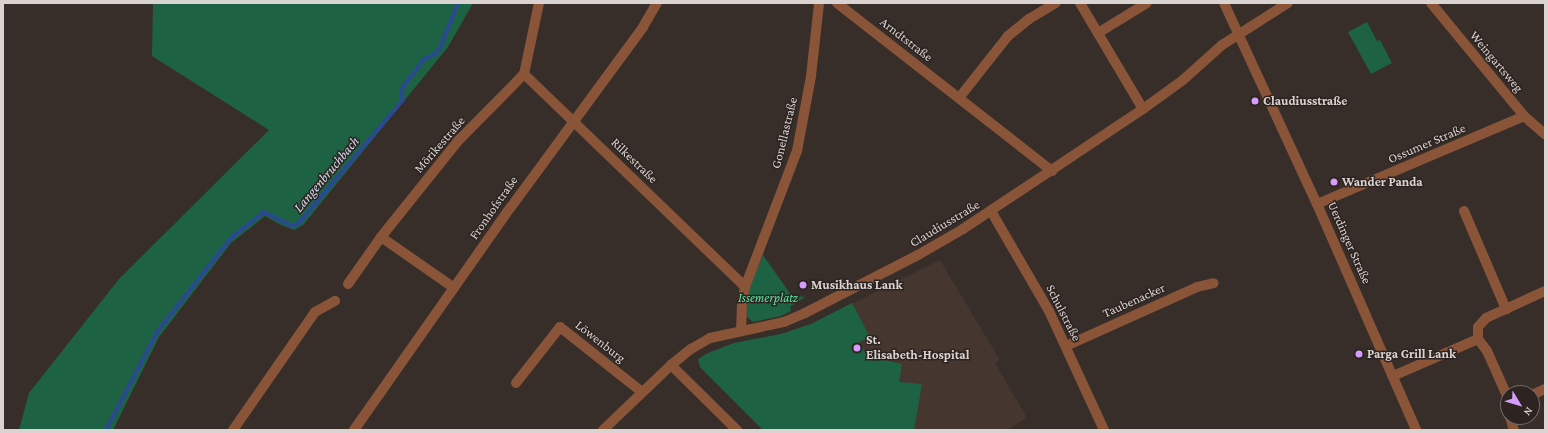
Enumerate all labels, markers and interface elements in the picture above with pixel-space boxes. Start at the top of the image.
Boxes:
street label: Arndtstraße [876,15,936,65]
street label: Weingartsweg [1466,28,1526,96]
place label: Claudiusstraße [1263,93,1347,109]
street label: Gonellastraße [769,96,801,170]
marker: Claudiusstraße [1250,96,1260,106]
street label: Mörikestraße [411,114,469,176]
street label: Ossumer Straße [1386,121,1468,167]
water label: Langenbruchbach [290,133,362,215]
street label: Rilkestraße [608,135,660,187]
street label: Fronhofstraße [466,173,522,243]
place label: Wander Panda [1342,174,1423,190]
marker: Wander Panda [1329,177,1339,187]
street label: Claudiusstraße [907,197,983,251]
street label: Uerdinger Straße [1324,200,1374,286]
place label: Musikhaus Lank [811,277,903,293]
marker: Musikhaus Lank [798,280,808,290]
street label: Taubenacker [1100,280,1168,322]
street label: Schulstraße [1042,282,1084,344]
park label: Issemerplatz [738,290,798,306]
street label: Löwenburg [572,318,628,366]
place label: St. Elisabeth-Hospital [866,333,969,364]
marker: St. Elisabeth-Hospital [851,342,863,354]
place label: Parga Grill Lank [1367,346,1456,362]
marker: Parga Grill Lank [1354,349,1364,359]
north arrow [1500,385,1540,425]
text: N [1522,405,1536,418]

